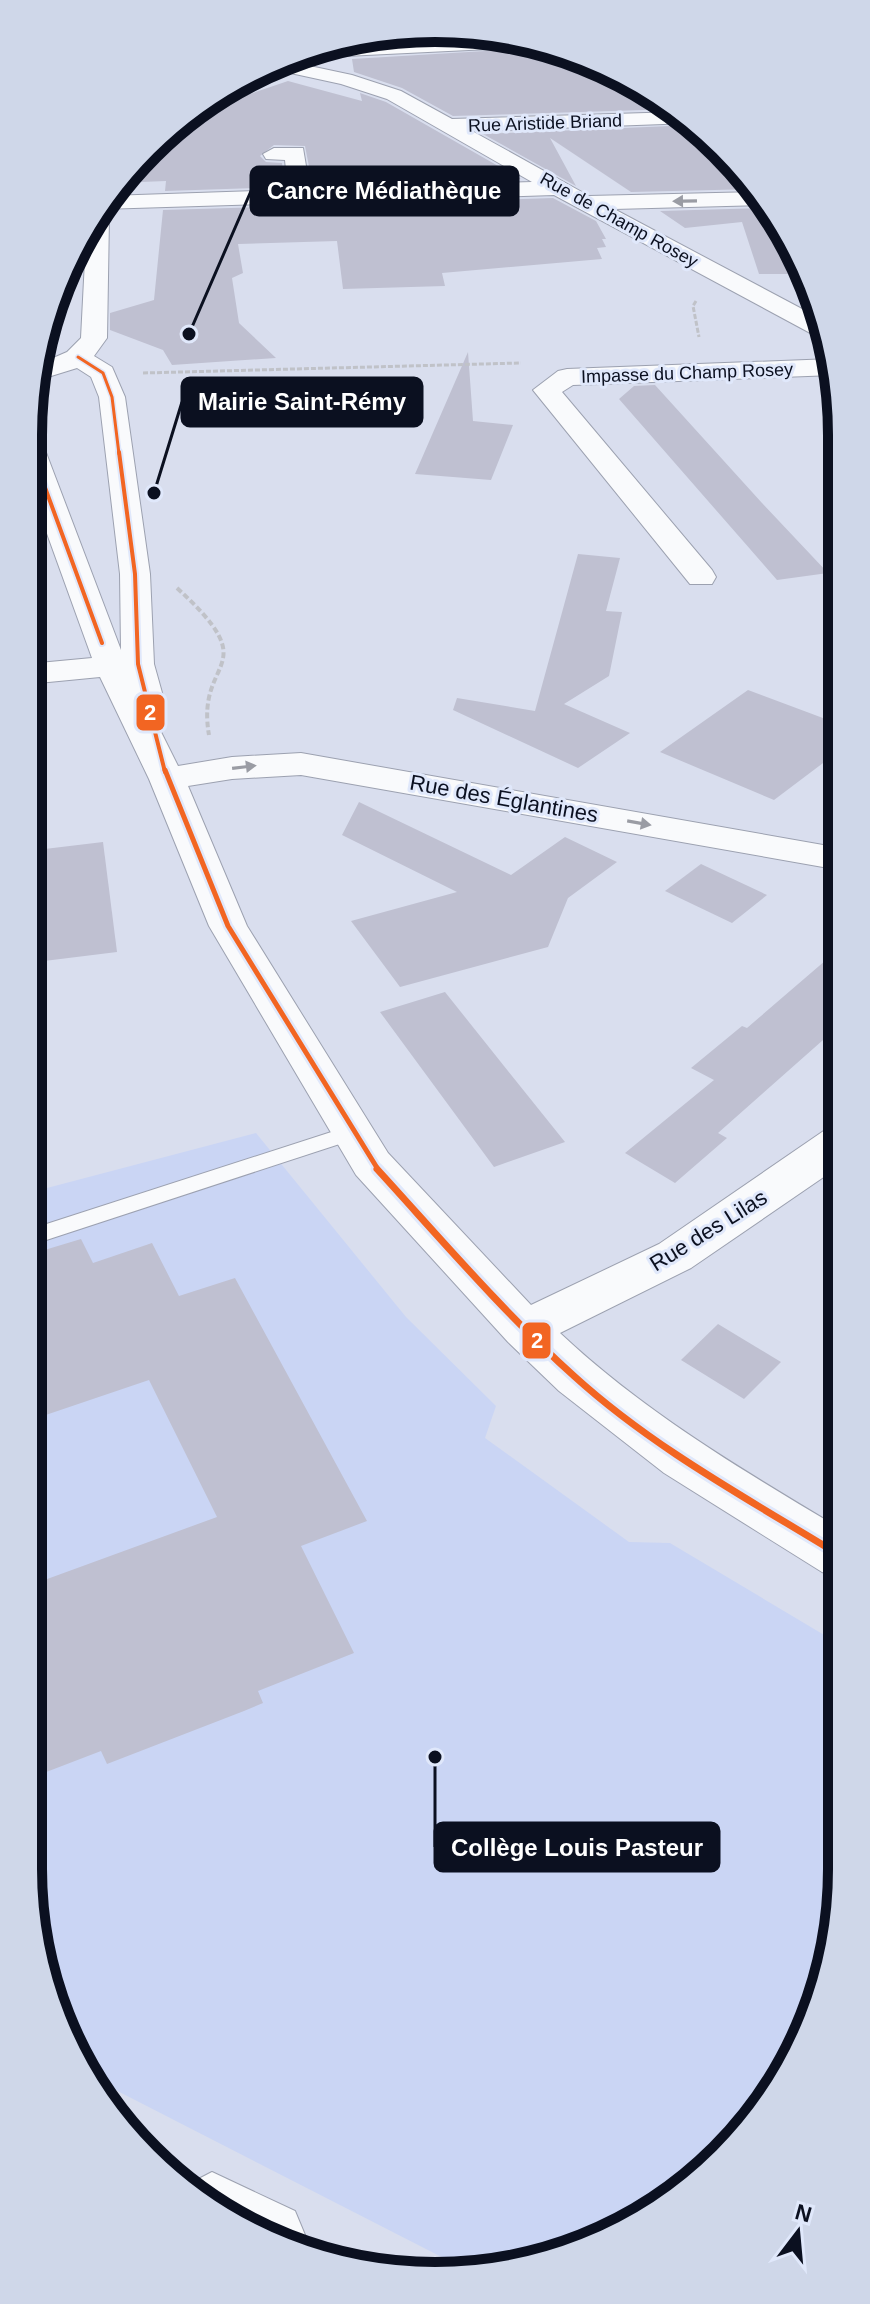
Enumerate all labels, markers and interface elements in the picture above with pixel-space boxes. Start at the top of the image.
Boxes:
street label: Rue Aristide Briand [468,110,622,136]
callout: Cancre Médiathèque [251,167,518,215]
street label: Rue de Champ Rosey [537,168,701,272]
text: Cancre Médiathèque [267,177,501,204]
one-way arrow [672,195,697,207]
street label: Impasse du Champ Rosey [581,359,793,387]
callout: Mairie Saint-Rémy [182,378,422,426]
text: Mairie Saint-Rémy [198,388,407,415]
line badge: 2 [135,693,166,732]
text: 2 [144,700,156,725]
one-way arrow [232,760,257,773]
street label: Rue des Églantines [408,770,600,827]
one-way arrow [627,817,652,829]
street label: Rue des Lilas [645,1185,771,1276]
line badge: 2 [521,1321,552,1360]
text: 2 [531,1328,543,1353]
callout: Collège Louis Pasteur [435,1823,719,1871]
text: Collège Louis Pasteur [451,1834,703,1861]
north arrow [758,2192,838,2272]
text: N [792,2199,814,2227]

